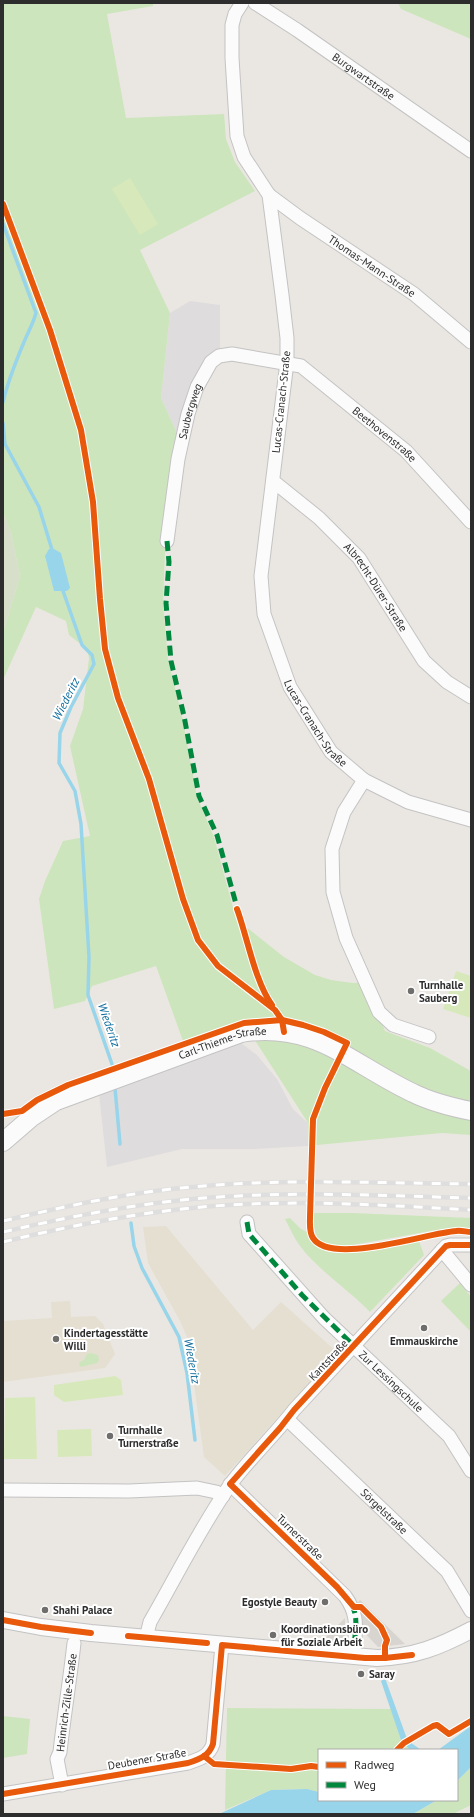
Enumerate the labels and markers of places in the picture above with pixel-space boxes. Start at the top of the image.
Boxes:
place label: Turnhalle Sauberg [419,978,464,1005]
marker: Turnhalle Sauberg [406,986,416,996]
marker: Emmauskirche [419,1323,429,1333]
place label: Kindertagesstätte Willi [64,1326,148,1353]
marker: Kindertagesstätte Willi [51,1334,61,1344]
place label: Emmauskirche [390,1334,458,1348]
place label: Turnhalle Turnerstraße [118,1423,179,1450]
marker: Turnhalle Turnerstraße [105,1431,115,1441]
place label: Egostyle Beauty [242,1595,318,1609]
marker: Egostyle Beauty [320,1597,330,1607]
place label: Shahi Palace [53,1603,113,1617]
marker: Shahi Palace [40,1605,50,1615]
place label: Koordinationsbüro für Soziale Arbeit [281,1622,368,1649]
marker: Koordinationsbüro für Soziale Arbeit [268,1630,278,1640]
place label: Saray [369,1667,396,1681]
marker: Saray [356,1669,366,1679]

